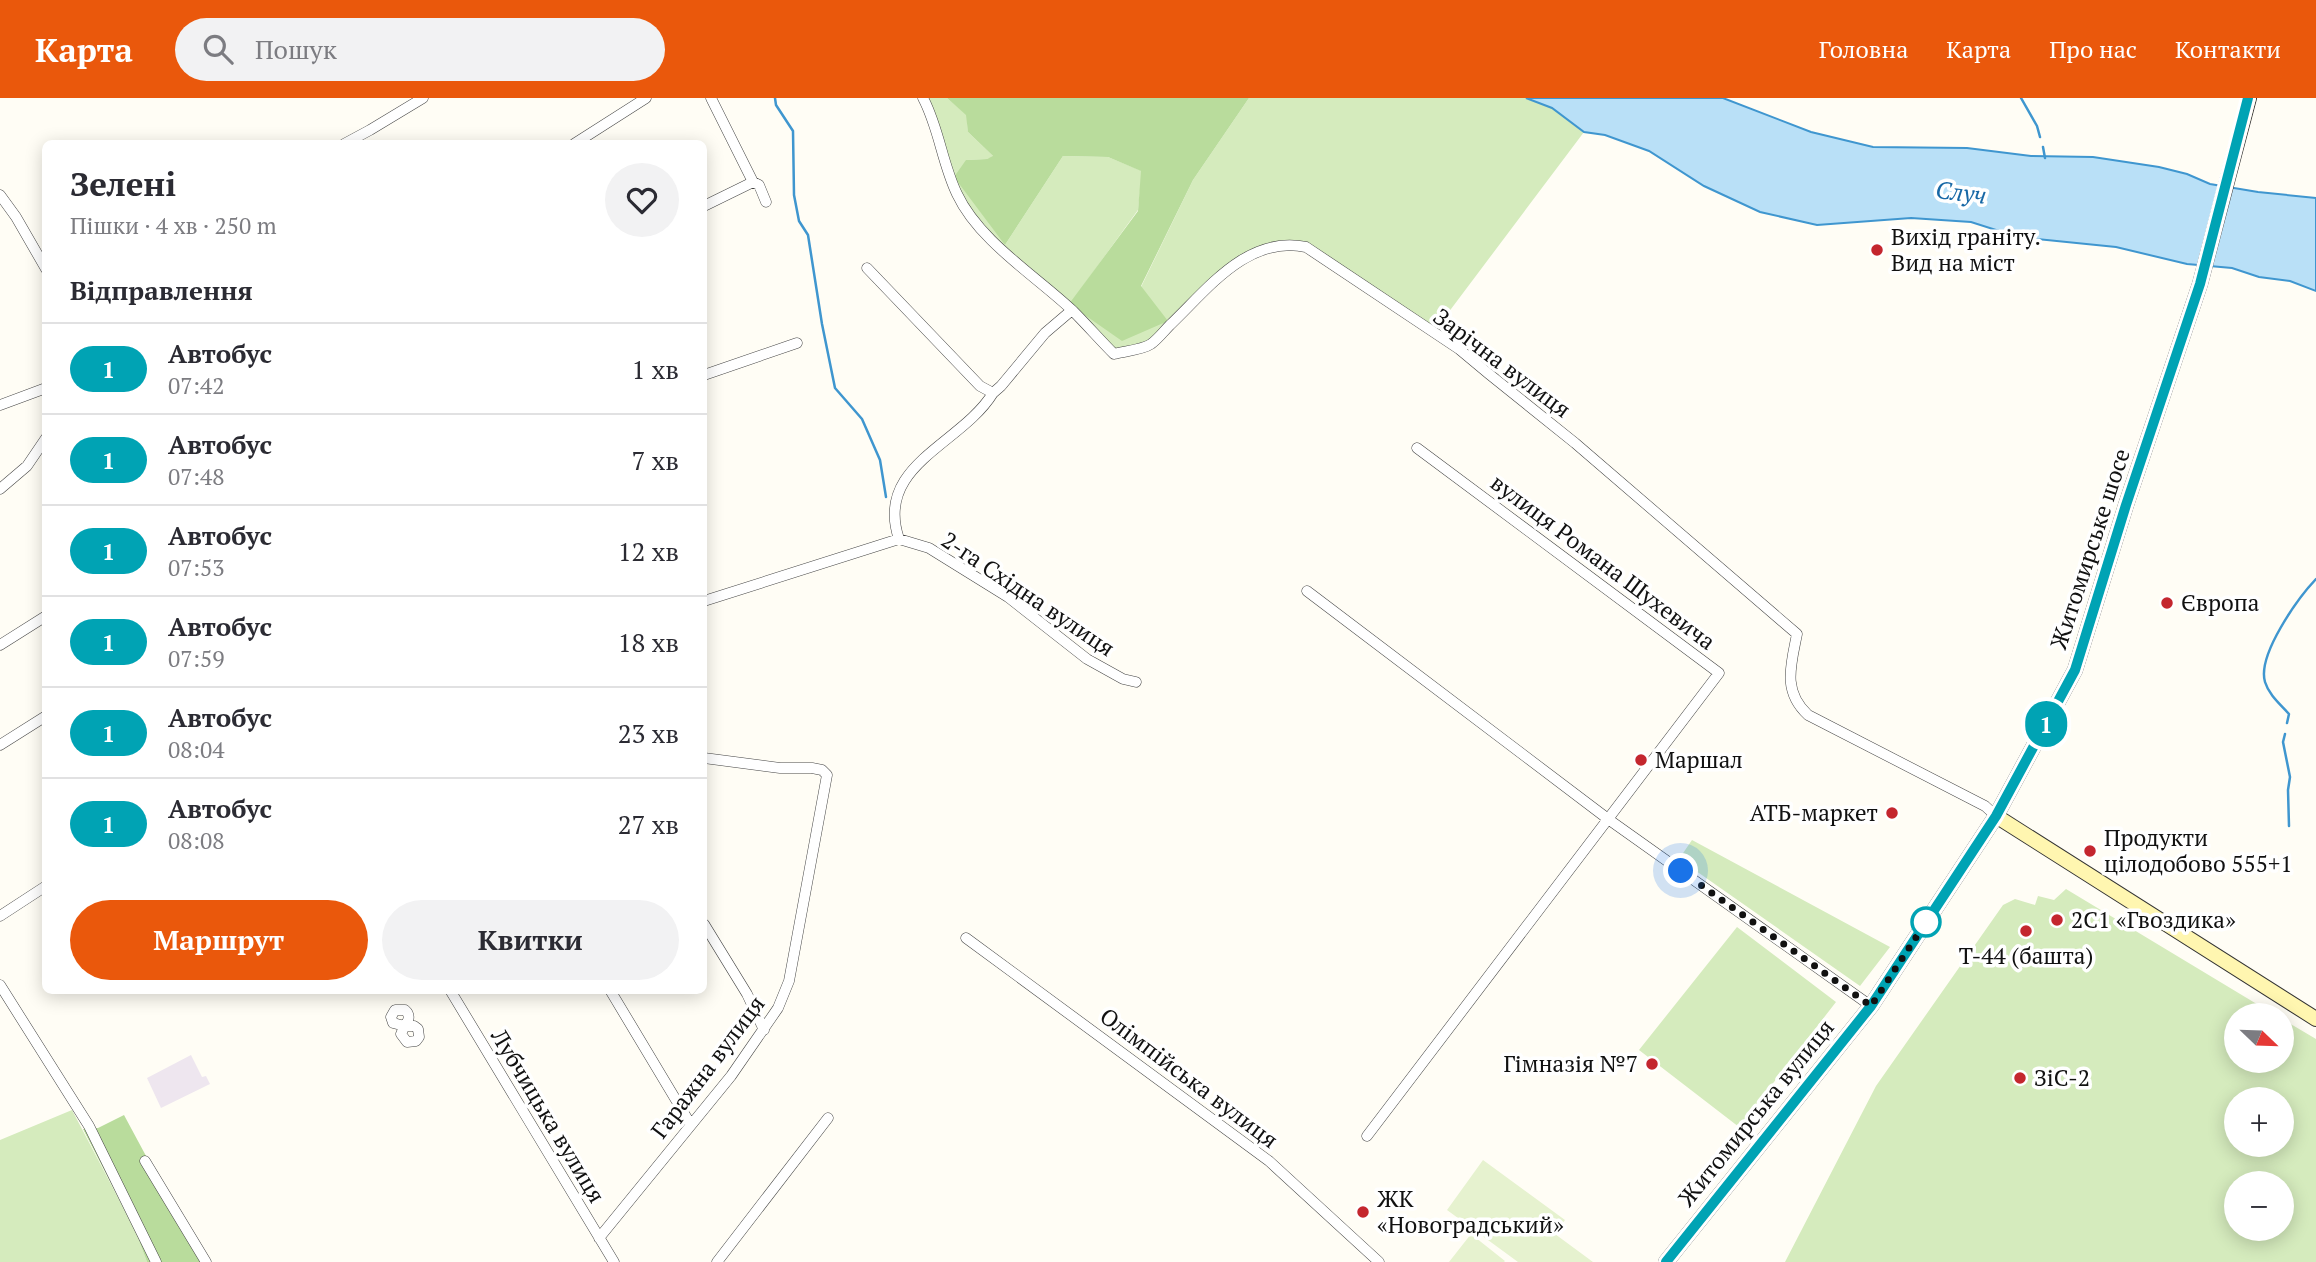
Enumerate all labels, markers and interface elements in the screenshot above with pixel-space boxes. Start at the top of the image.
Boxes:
search box [175,18,665,81]
text: Карта [35,28,133,71]
icon: search [199,30,237,68]
text: Пошук [255,32,337,66]
text: Головна [1819,33,1908,65]
text: Карта [1946,33,2011,65]
text: Про нас [2049,33,2137,65]
text: Контакти [2175,33,2281,65]
text: Зелені [70,162,176,205]
button: heart [605,163,679,237]
water label: Случ [1934,173,1988,211]
text: Пішки · 4 хв · 250 m [70,210,277,241]
place label: Вихід граніту. Вид на міст [1891,221,2041,278]
marker: Вихід граніту. Вид на міст [1869,242,1885,258]
text: Відправлення [70,273,253,307]
street label: Зарічна вулиця [1427,301,1577,424]
text: Автобус [168,336,272,370]
text: 1 хв [632,352,679,386]
text: 1 [102,353,115,385]
text: 07:42 [168,370,225,401]
text: Автобус [168,427,272,461]
text: 7 хв [632,443,679,477]
text: 1 [102,444,115,476]
street label: Житомирське шосе [2042,444,2137,653]
text: 07:48 [168,461,225,492]
street label: вулиця Романа Шухевича [1485,467,1722,657]
text: Автобус [168,518,272,552]
street label: 2-га Східна вулиця [936,524,1121,663]
text: 12 хв [618,534,679,568]
text: 1 [102,535,115,567]
text: 07:53 [168,552,225,583]
place label: Європа [2181,587,2260,618]
marker: Європа [2159,595,2175,611]
text: Автобус [168,609,272,643]
text: 18 хв [618,625,679,659]
text: 1 [102,626,115,658]
text: 07:59 [168,643,225,674]
text: Автобус [168,700,272,734]
line badge: 1 [2023,701,2069,747]
text: 1 [2039,708,2053,740]
text: 23 хв [618,716,679,750]
text: 1 [102,717,115,749]
text: 08:04 [168,734,225,765]
place label: Маршал [1655,744,1743,775]
marker: Маршал [1633,752,1649,768]
text: Автобус [168,791,272,825]
place label: АТБ-маркет [1750,797,1878,828]
marker: АТБ-маркет [1884,805,1900,821]
text: 27 хв [618,807,679,841]
text: 1 [102,808,115,840]
place label: Продукти цілодобово 555+1 [2104,822,2293,879]
text: 08:08 [168,825,225,856]
marker: Продукти цілодобово 555+1 [2082,843,2098,859]
your location [1663,853,1698,888]
button: Маршрут [70,900,368,980]
button: Квитки [382,900,679,980]
place label: 2С1 «Гвоздика» [2071,904,2236,935]
unlabelled marker [1911,907,1941,937]
marker: 2С1 «Гвоздика» [2049,912,2065,928]
marker: Т-44 (башта) [2018,923,2034,939]
place label: Т-44 (башта) [1959,940,2093,971]
street label: Гаражна вулиця [644,989,772,1144]
street label: Олімпійська вулиця [1094,1000,1285,1155]
north arrow [2224,1003,2294,1073]
map controls [2224,1003,2294,1241]
street label: Житомирська вулиця [1671,1013,1841,1213]
street label: Лубчицька вулиця [484,1022,612,1208]
place label: Гімназія №7 [1503,1048,1638,1079]
marker: Гімназія №7 [1644,1056,1660,1072]
place label: ЗіС-2 [2034,1062,2090,1093]
marker: ЗіС-2 [2012,1070,2028,1086]
button: + [2224,1087,2294,1157]
button: − [2224,1171,2294,1241]
place label: ЖК «Новоградський» [1377,1183,1564,1240]
marker: ЖК «Новоградський» [1355,1204,1371,1220]

